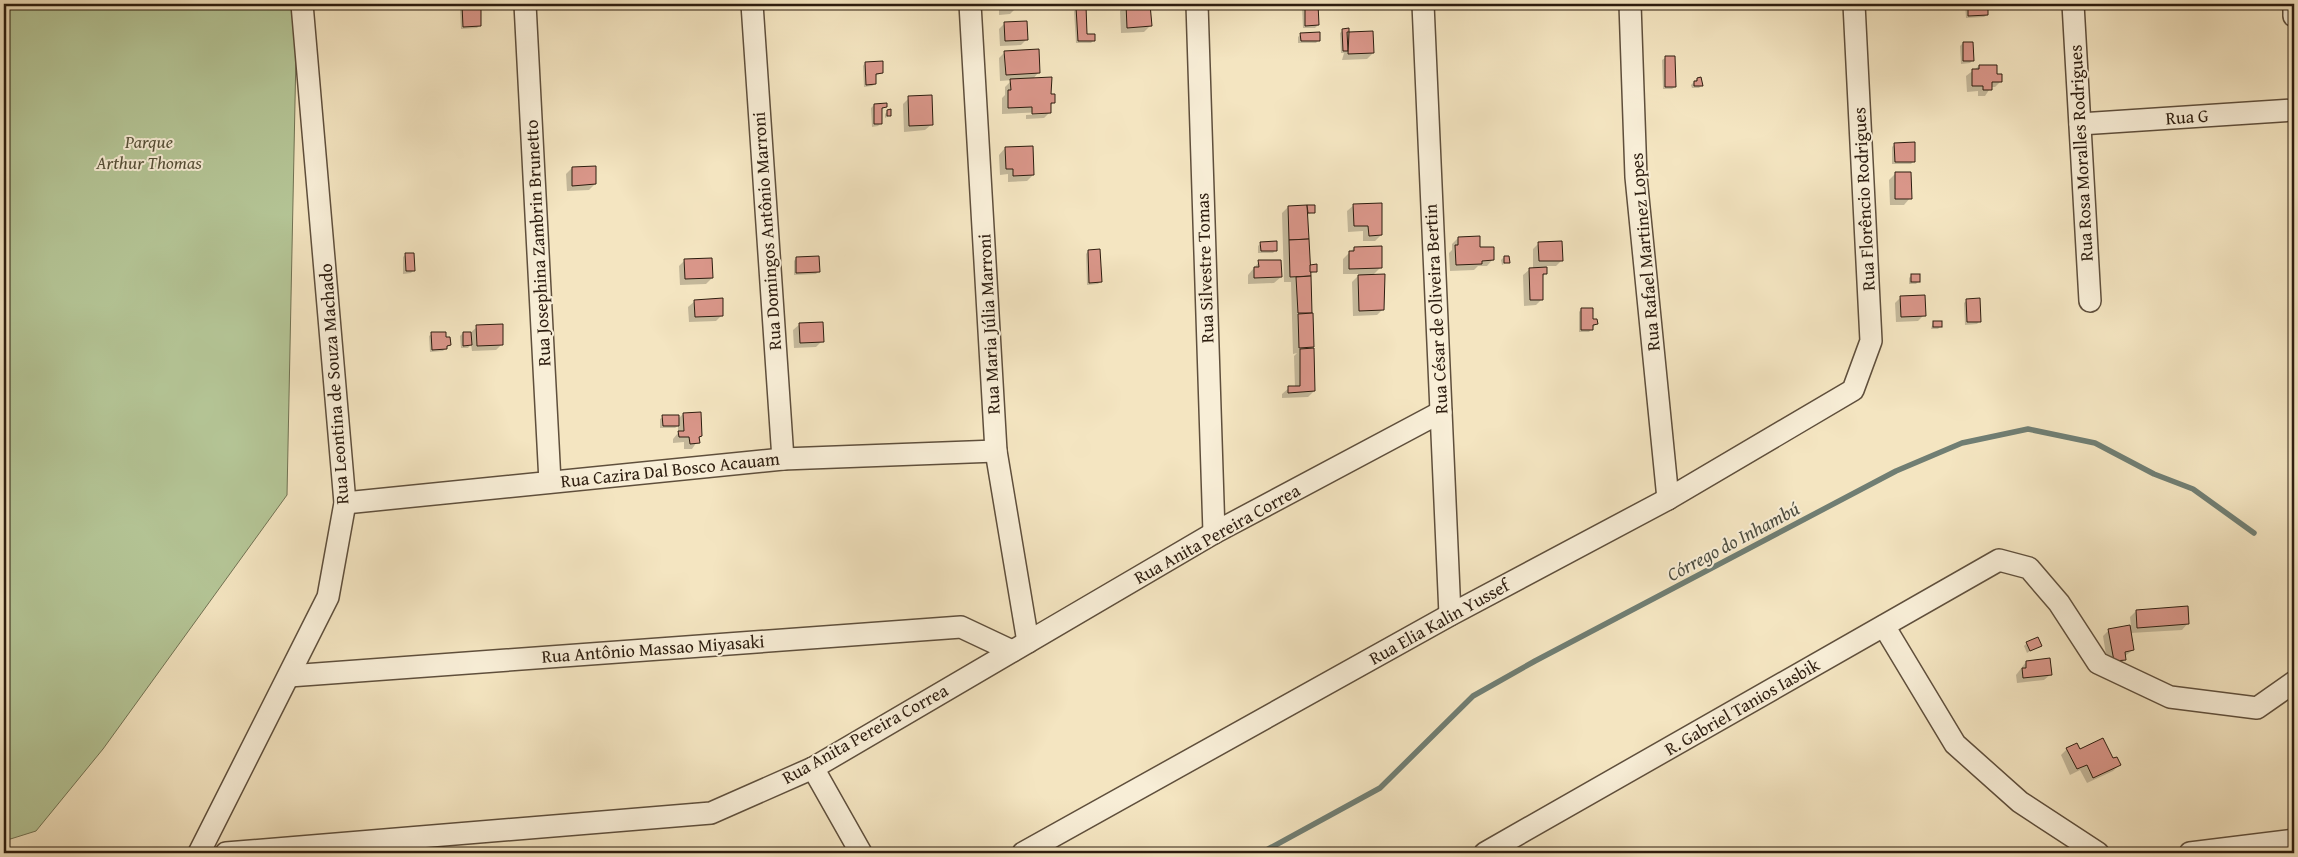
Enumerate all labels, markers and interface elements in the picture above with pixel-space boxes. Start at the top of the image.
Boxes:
street label: Rua Rosa Moralles Rodrigues [2061,44,2100,262]
street label: Rua G [2164,102,2210,131]
street label: Rua Florêncio Rodrigues [1845,107,1882,291]
street label: Rua Domingos Antônio Marroni [745,111,788,351]
street label: Rua Josephina Zambrin Brunetto [518,119,557,367]
park label: Parque Arthur Thomas [95,128,202,176]
street label: Rua Rafael Martinez Lopes [1622,152,1667,352]
street label: Rua Silvestre Tomas [1188,192,1221,344]
street label: Rua César de Oliveira Bertin [1417,203,1454,415]
street label: Rua Maria Júlia Marroni [970,233,1007,415]
street label: Rua Leontina de Souza Machado [312,263,355,505]
street label: Rua Cazira Dal Bosco Acauam [559,445,781,494]
street label: Rua Anita Pereira Correa [1129,476,1305,591]
water label: Córrego do Inhambú [1662,494,1805,588]
street label: Rua Elia Kalin Yussef [1364,571,1516,671]
street label: Rua Antônio Massao Miyasaki [541,627,765,670]
street label: R. Gabriel Tanios Iasbik [1659,651,1825,762]
street label: Rua Anita Pereira Correa [777,676,953,791]

